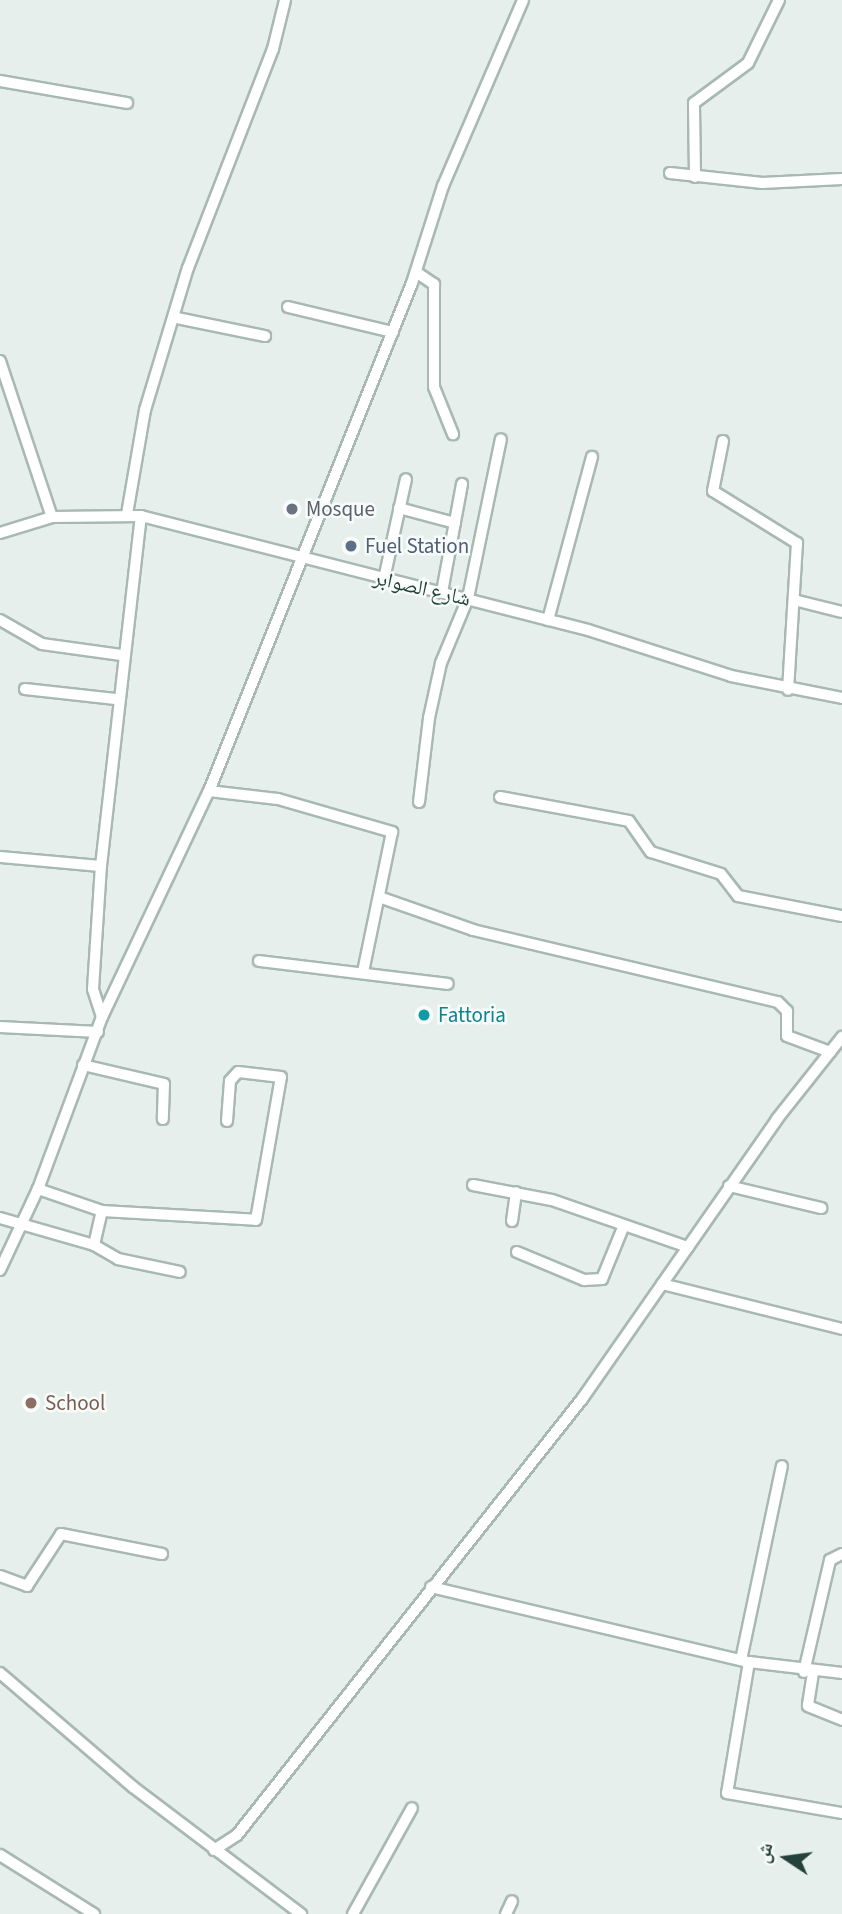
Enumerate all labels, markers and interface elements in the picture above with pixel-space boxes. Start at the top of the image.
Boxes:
place label: Mosque [306,496,375,522]
marker: Mosque [284,501,300,517]
place label: Fuel Station [365,533,469,559]
marker: Fuel Station [343,538,359,554]
street label: شارع الصوابر [371,565,473,611]
place label: Fattoria [438,1002,506,1028]
marker: Fattoria [416,1007,432,1023]
place label: School [45,1390,105,1416]
marker: School [23,1395,39,1411]
north arrow [751,1823,821,1893]
text: ش [750,1840,780,1866]

